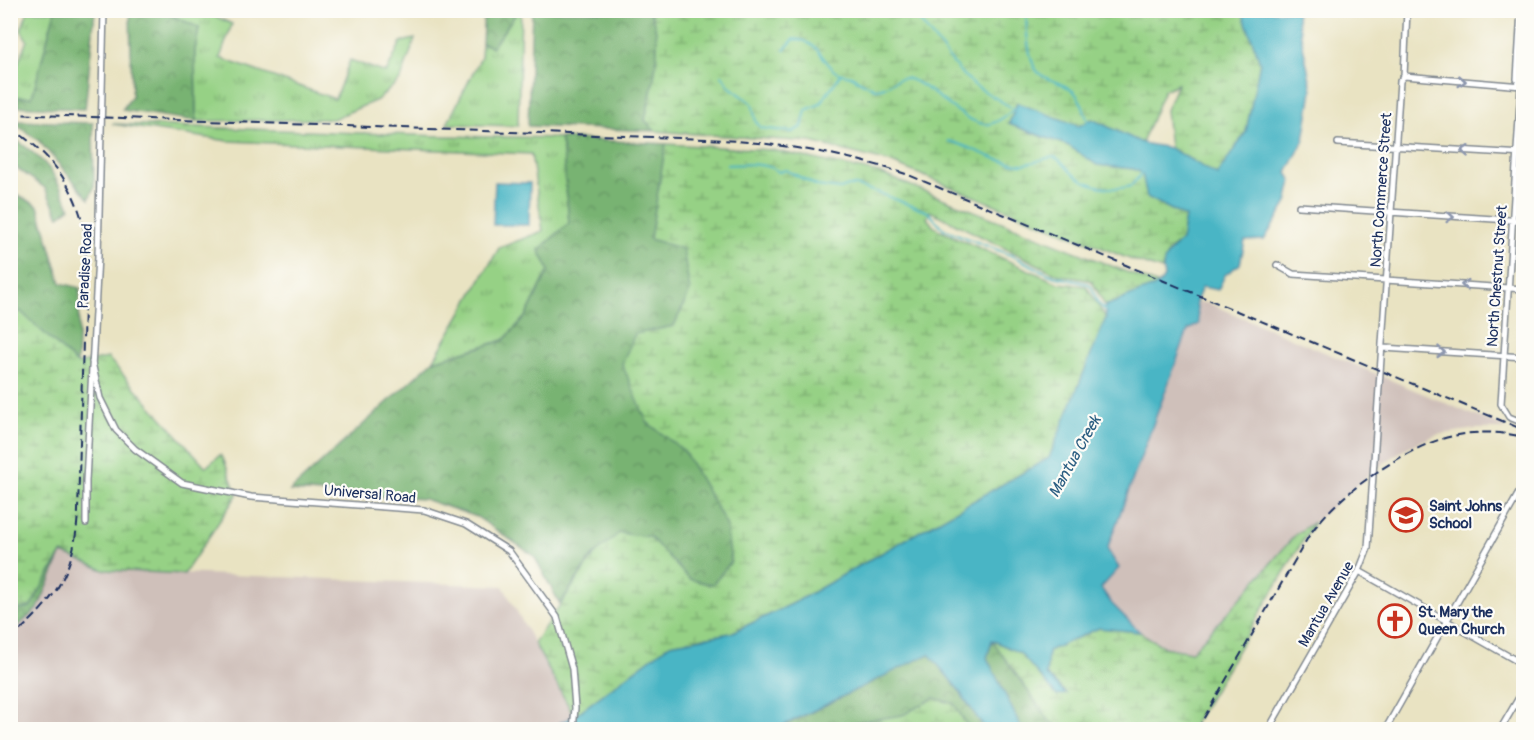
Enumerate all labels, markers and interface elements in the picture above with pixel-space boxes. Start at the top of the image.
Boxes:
one-way arrow [1457,74,1467,87]
street label: North Commerce Street [1367,111,1396,268]
one-way arrow [1461,144,1470,157]
street label: North Chestnut Street [1483,203,1512,348]
one-way arrow [1445,210,1454,223]
street label: Paradise Road [74,223,97,309]
one-way arrow [1461,279,1470,292]
one-way arrow [1436,345,1445,358]
water label: Mantua Creek [1044,411,1106,501]
street label: Universal Road [323,481,417,508]
school or university icon: Saint Johns School [1388,497,1424,533]
place label: Saint Johns School [1429,497,1502,533]
street label: Mantua Avenue [1294,558,1359,650]
church icon: St. Mary the Queen Church [1377,603,1413,639]
place label: St. Mary the Queen Church [1418,603,1505,639]

